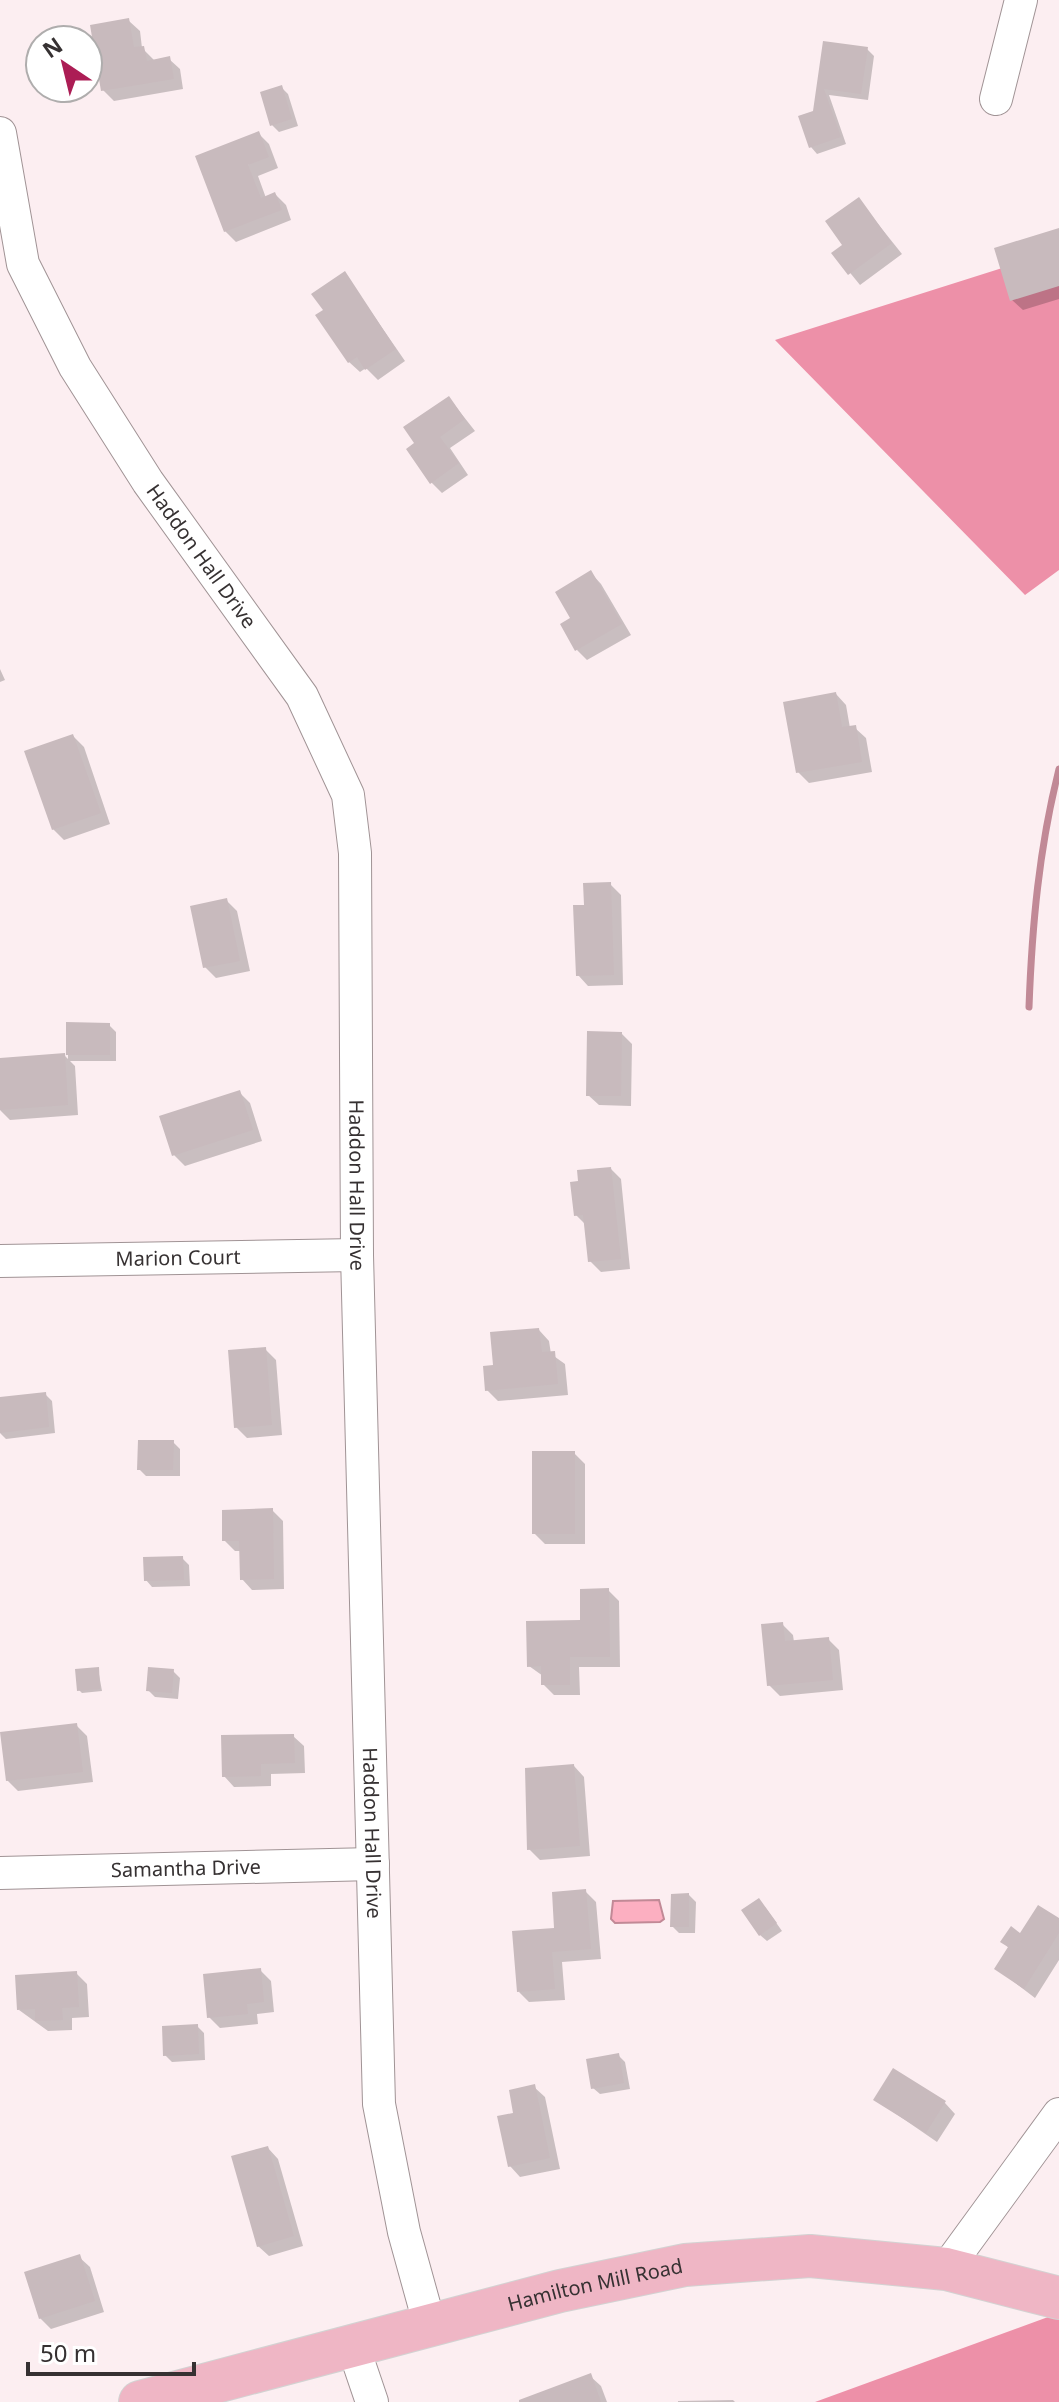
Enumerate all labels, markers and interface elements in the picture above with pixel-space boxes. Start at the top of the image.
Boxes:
north arrow [24,24,104,104]
text: N [36,29,68,64]
street label: Haddon Hall Drive [141,478,263,633]
street label: Haddon Hall Drive [343,1099,371,1271]
street label: Marion Court [115,1243,241,1272]
street label: Haddon Hall Drive [357,1747,388,1919]
street label: Samantha Drive [111,1853,261,1883]
street label: Hamilton Mill Road [504,2252,685,2317]
scale bar [28,2326,194,2376]
text: 50 m [40,2336,96,2369]

